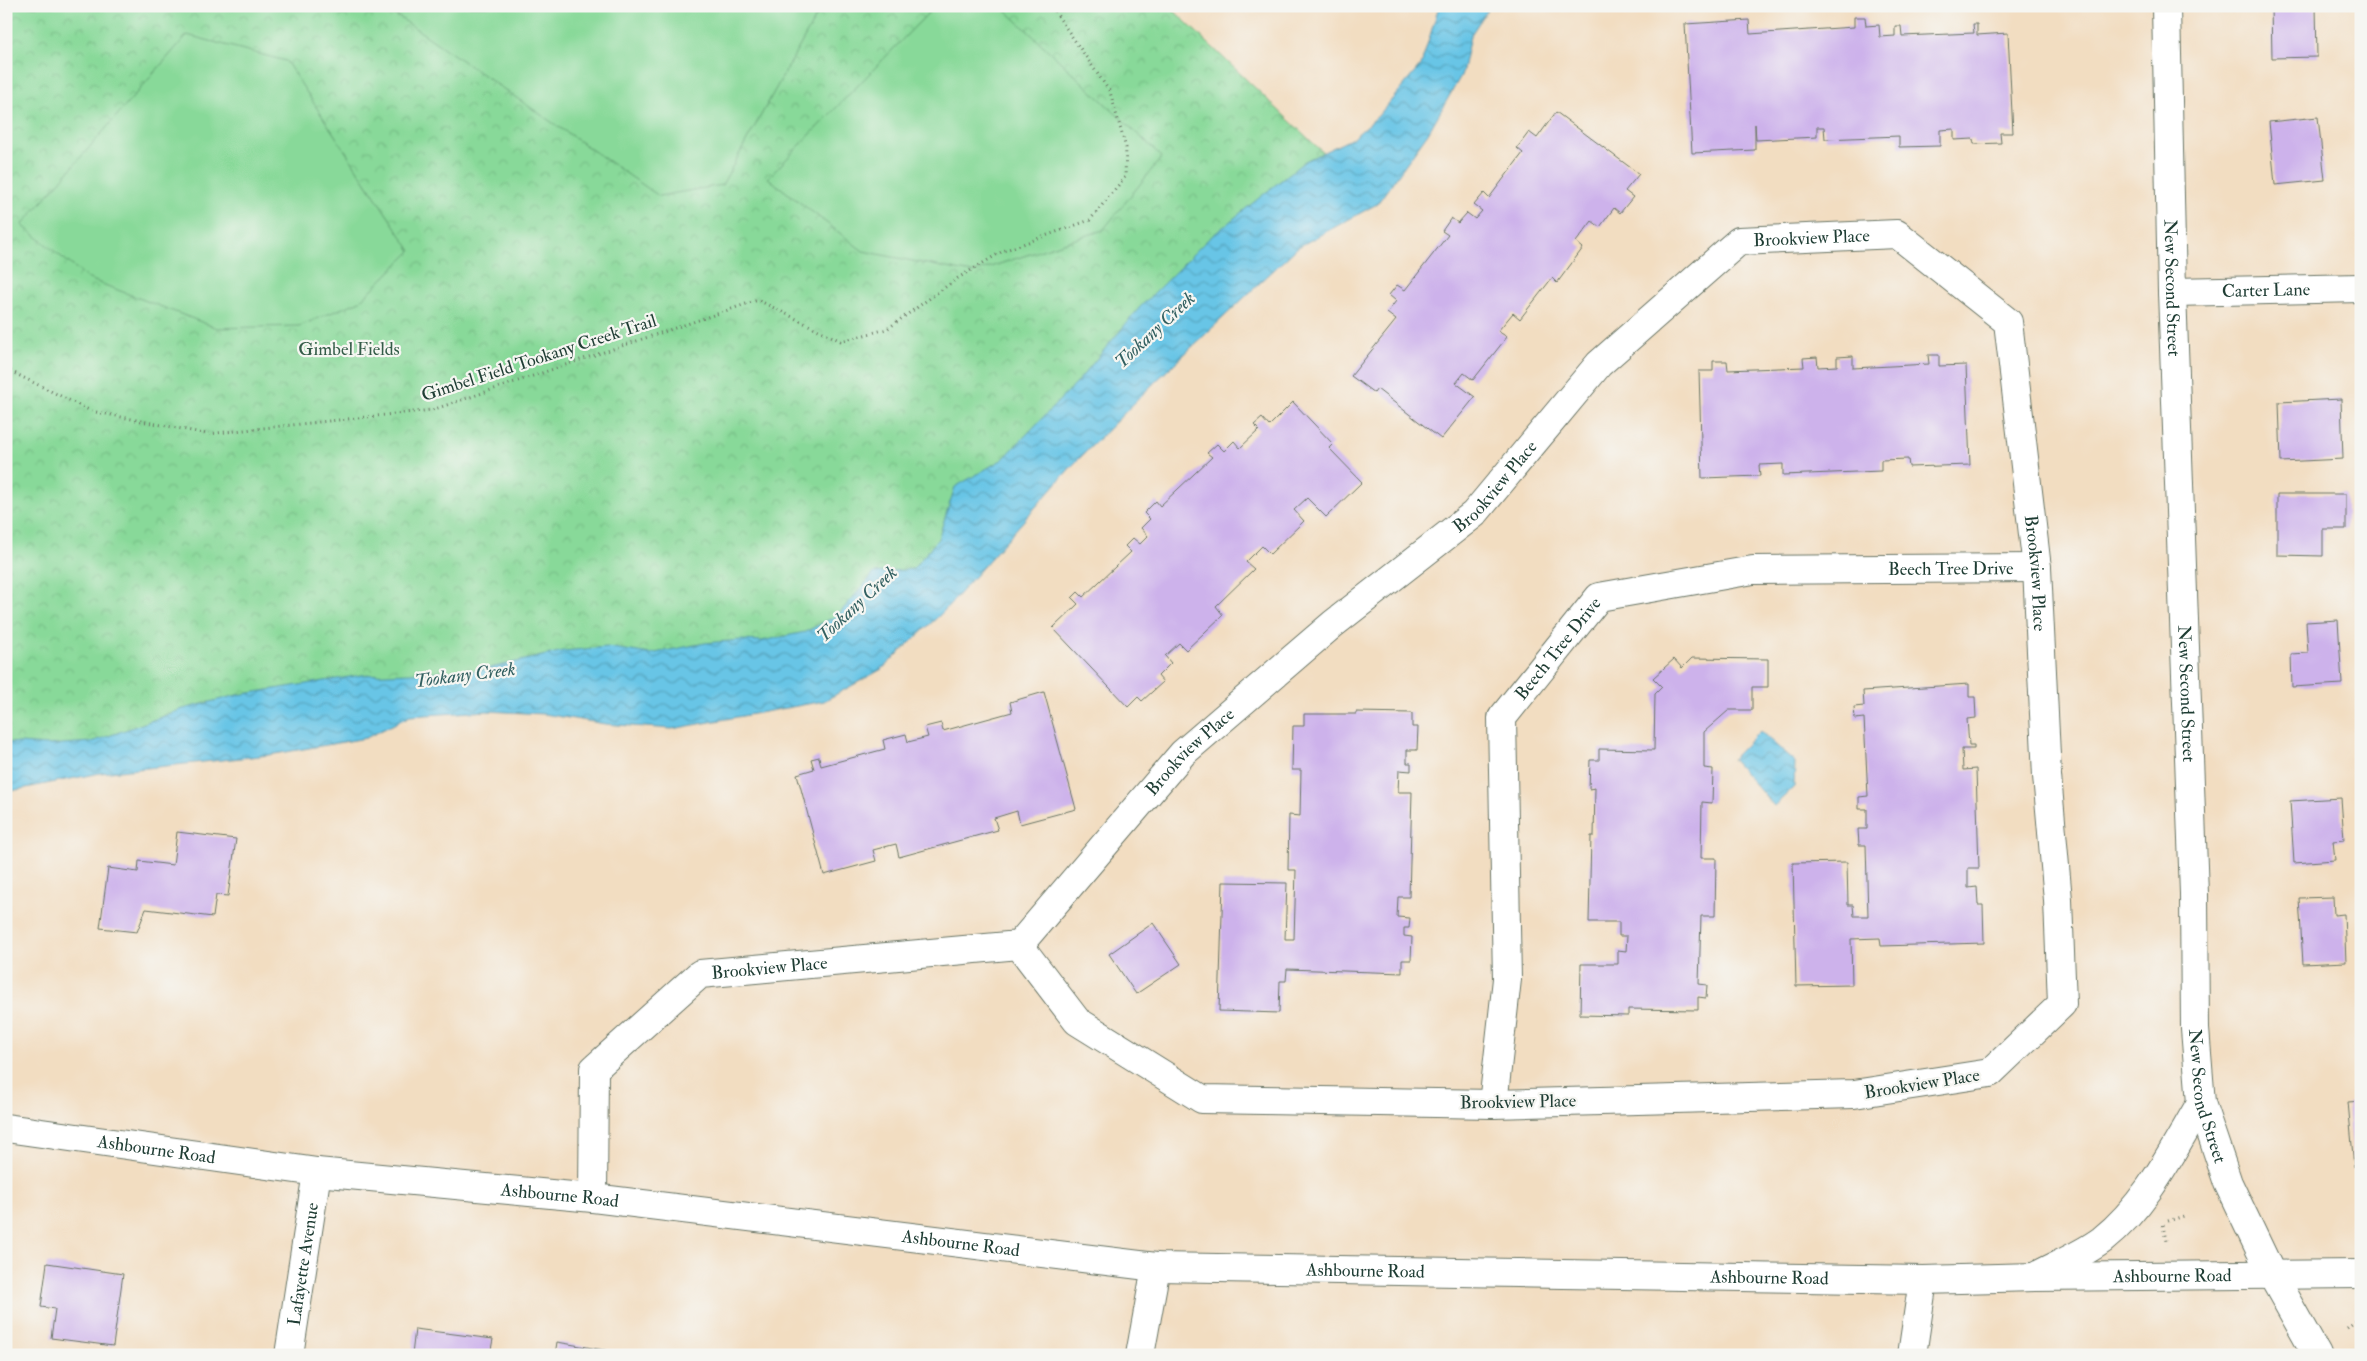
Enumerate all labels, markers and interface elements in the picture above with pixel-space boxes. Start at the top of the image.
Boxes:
street label: New Second Street [2159,219,2186,357]
street label: Brookview Place [1753,224,1871,252]
street label: Carter Lane [2222,278,2311,302]
water label: Tookany Creek [1110,287,1200,373]
street label: Gimbel Field Tookany Creek Trail [418,309,660,407]
park label: Gimbel Fields [298,338,400,361]
street label: Brookview Place [1448,435,1542,538]
street label: Brookview Place [2019,514,2052,632]
street label: Beech Tree Drive [1888,557,2014,581]
water label: Tookany Creek [812,561,902,647]
street label: Beech Tree Drive [1510,592,1606,705]
street label: New Second Street [2173,625,2201,763]
water label: Tookany Creek [413,657,517,693]
street label: Brookview Place [1140,702,1239,800]
street label: Brookview Place [710,951,829,984]
street label: New Second Street [2184,1028,2232,1166]
street label: Brookview Place [1863,1063,1982,1104]
street label: Brookview Place [1460,1089,1577,1115]
street label: Ashbourne Road [95,1129,217,1169]
street label: Ashbourne Road [499,1178,620,1213]
street label: Lafayette Avenue [282,1201,324,1327]
street label: Ashbourne Road [900,1224,1021,1262]
street label: Ashbourne Road [1305,1258,1425,1283]
street label: Ashbourne Road [2112,1264,2232,1288]
street label: Ashbourne Road [1709,1265,1829,1290]

